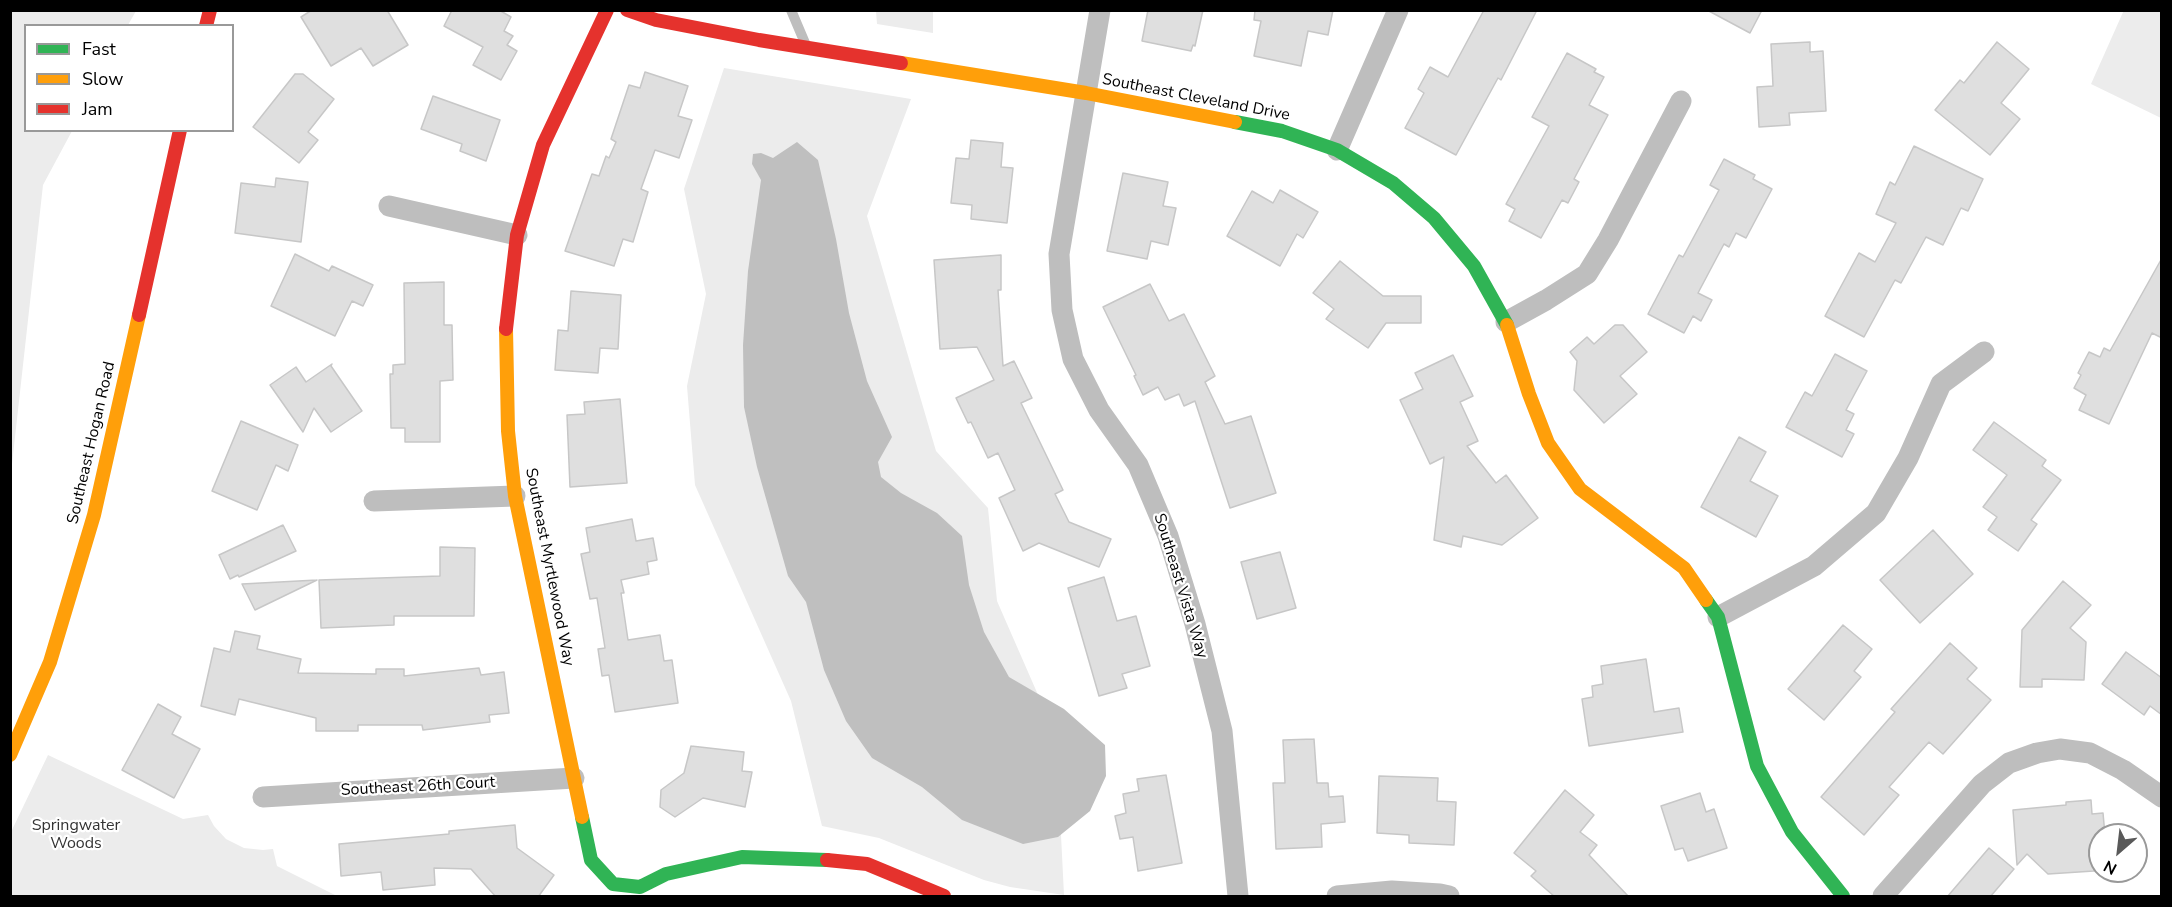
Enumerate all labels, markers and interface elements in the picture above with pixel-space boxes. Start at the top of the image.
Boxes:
legend [24,24,234,132]
text: Fast [82,37,116,61]
text: Slow [82,67,123,91]
street label: Southeast Cleveland Drive [1100,70,1292,126]
text: Jam [82,97,113,121]
street label: Southeast Hogan Road [64,360,120,526]
street label: Southeast Myrtlewood Way [520,466,578,668]
street label: Southeast Vista Way [1149,511,1211,661]
street label: Southeast 26th Court [340,773,496,801]
park label: Springwater Woods [32,816,120,854]
north arrow [2088,823,2148,883]
text: N [2100,855,2121,880]

